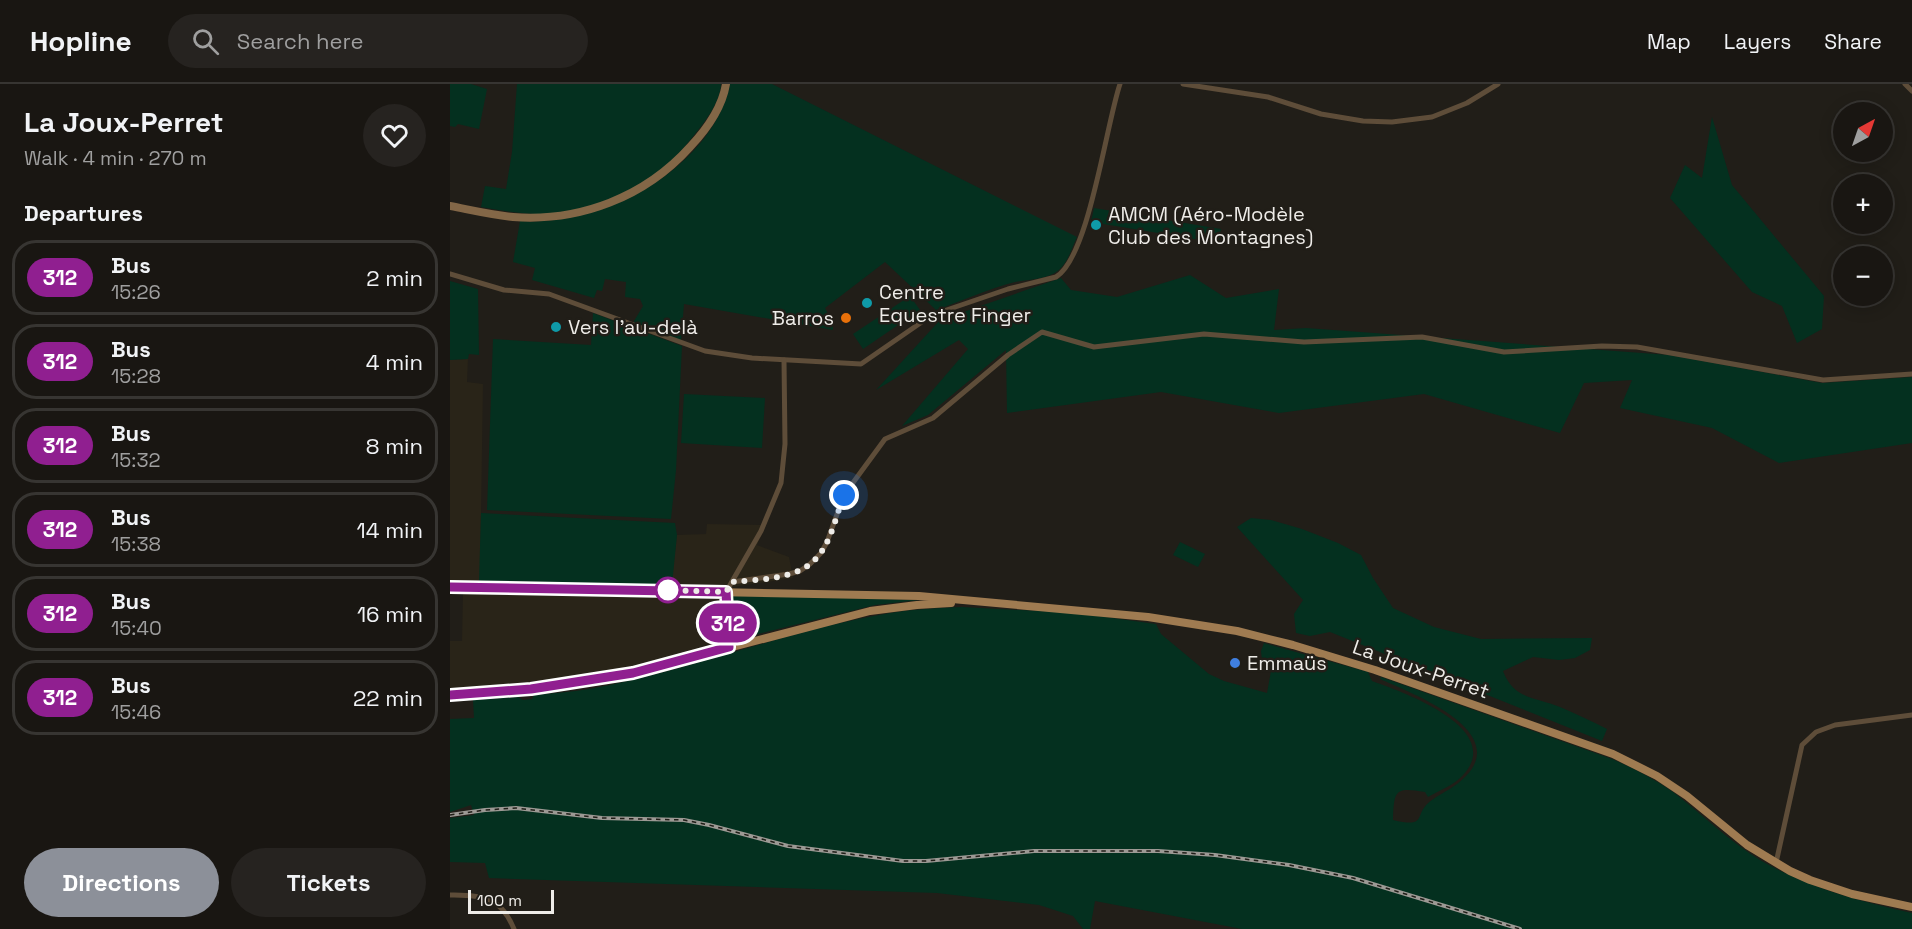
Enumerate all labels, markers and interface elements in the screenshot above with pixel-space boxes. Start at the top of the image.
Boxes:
search box [168,14,588,68]
text: Hopline [30,23,132,59]
icon: search [189,25,222,58]
text: Search here [237,27,363,55]
text: Map [1647,28,1691,55]
text: Layers [1724,28,1791,55]
text: Share [1824,28,1882,55]
north arrow [1833,102,1893,162]
map controls [1833,102,1893,306]
text: La Joux-Perret [24,104,223,140]
button: heart [363,104,426,167]
text: Walk · 4 min · 270 m [24,145,207,171]
button: + [1833,174,1893,234]
text: Departures [24,199,143,227]
place label: AMCM (Aéro-Modèle Club des Montagnes) [1108,201,1313,250]
marker: AMCM (Aéro-Modèle Club des Montagnes) [1089,218,1103,232]
button: − [1833,246,1893,306]
text: Bus [111,251,151,279]
text: 312 [43,264,77,291]
text: 2 min [366,264,423,292]
text: 15:26 [111,279,161,305]
place label: Centre Equestre Finger [879,279,1031,328]
marker: Centre Equestre Finger [860,296,874,310]
place label: Barros [772,305,834,331]
marker: Barros [839,311,853,325]
place label: Vers l'au-delà [568,314,698,340]
marker: Vers l'au-delà [549,320,563,334]
text: Bus [111,335,151,363]
text: 312 [43,348,77,375]
text: 4 min [366,348,423,376]
text: 15:28 [111,363,161,389]
text: Bus [111,419,151,447]
text: 312 [43,432,77,459]
text: 8 min [366,432,423,460]
text: 15:32 [111,447,161,473]
your location [829,480,859,510]
text: Bus [111,503,151,531]
text: 312 [43,516,77,543]
text: 14 min [357,516,423,544]
text: 15:38 [111,531,161,557]
unlabelled marker [655,577,681,603]
text: Bus [111,587,151,615]
text: 312 [43,600,77,627]
text: 16 min [357,600,423,628]
line badge: 312 [694,604,762,642]
text: 312 [711,610,745,637]
text: 15:40 [111,615,162,641]
street label: La Joux-Perret [1349,633,1493,705]
place label: Emmaüs [1247,650,1327,676]
marker: Emmaüs [1228,656,1242,670]
text: Bus [111,671,151,699]
text: 312 [43,684,77,711]
text: 22 min [353,684,423,712]
text: 15:46 [111,699,161,725]
button: Directions [24,848,219,917]
button: Tickets [231,848,426,917]
scale bar [468,887,554,914]
text: 100 m [477,890,522,911]

